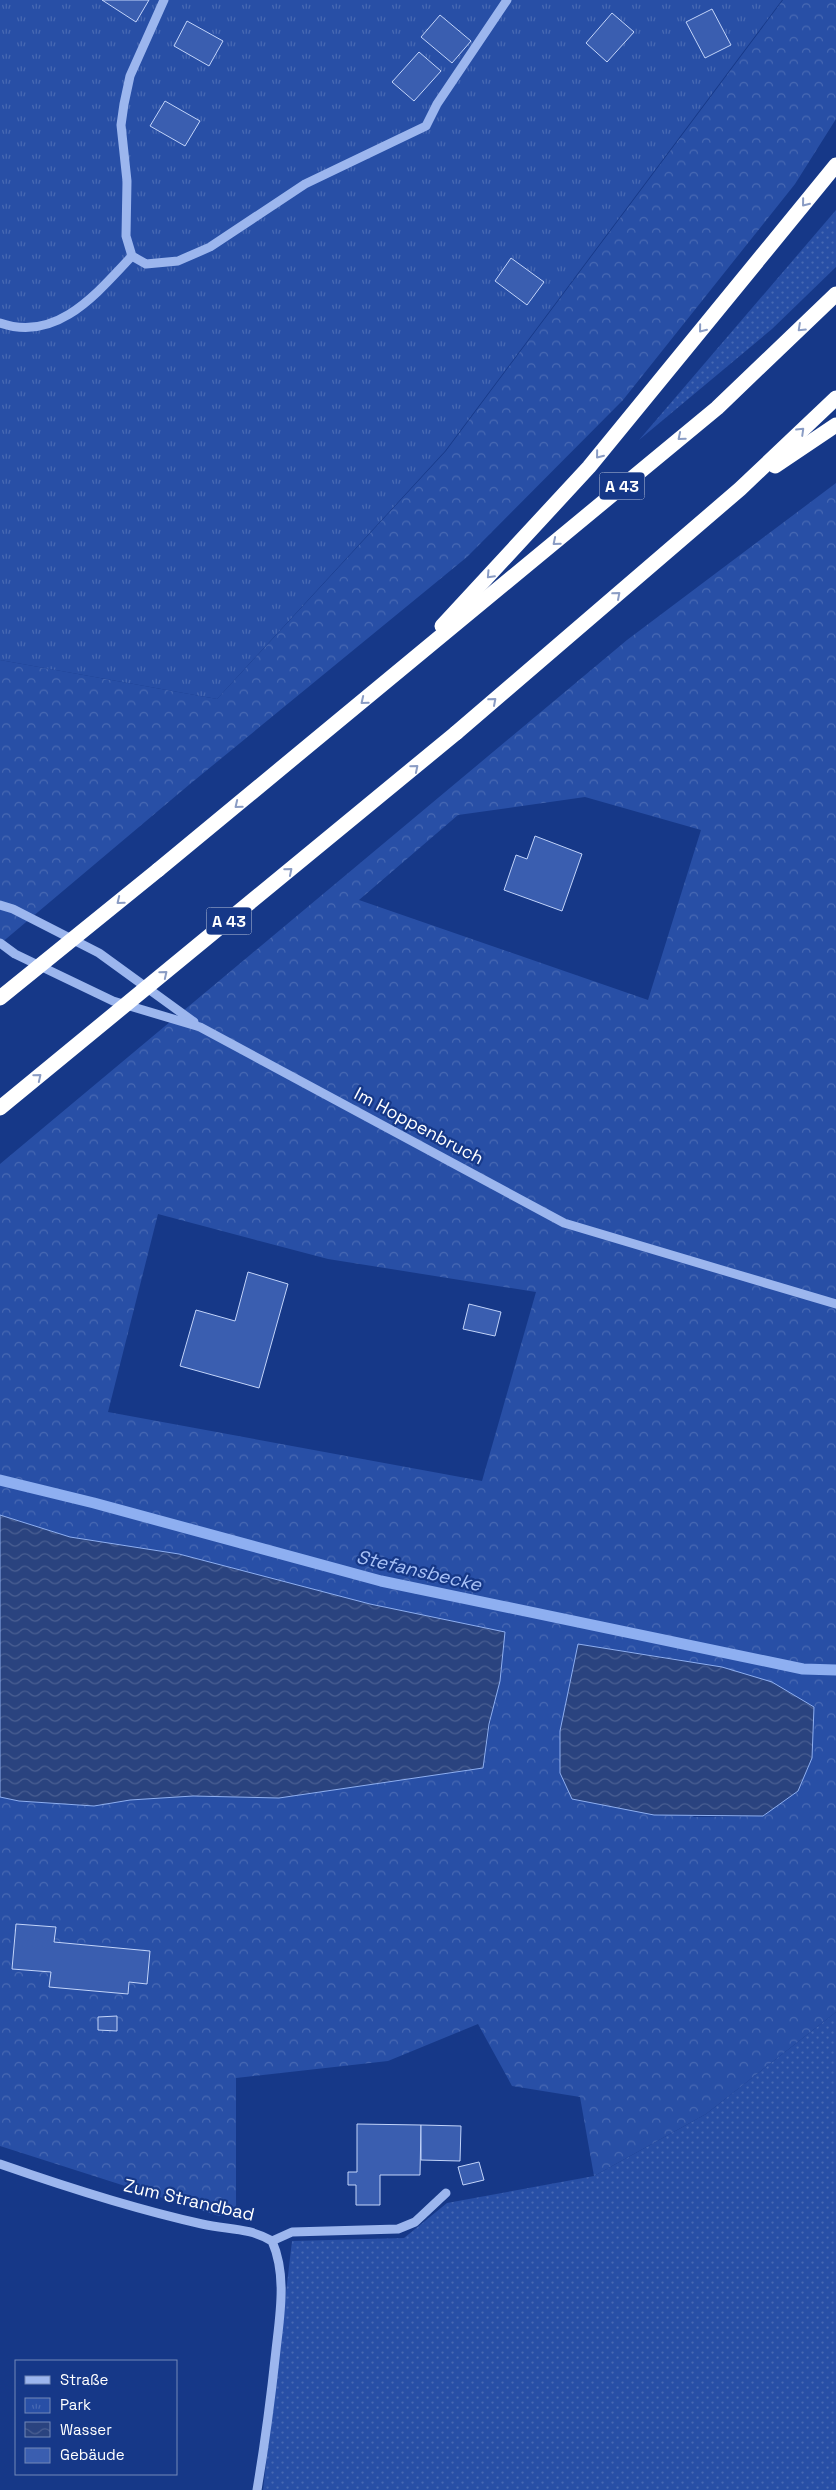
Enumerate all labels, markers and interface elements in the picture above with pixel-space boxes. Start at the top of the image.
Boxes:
one-way arrow [803,197,811,206]
one-way arrow [797,322,806,331]
one-way arrow [698,323,707,332]
one-way arrow [795,428,804,437]
one-way arrow [677,432,686,441]
one-way arrow [596,449,605,458]
road number: A 43 [600,472,644,500]
one-way arrow [553,536,562,544]
one-way arrow [487,569,496,578]
one-way arrow [611,592,620,601]
one-way arrow [360,696,369,705]
one-way arrow [488,698,497,707]
one-way arrow [409,764,418,773]
one-way arrow [235,799,244,807]
one-way arrow [284,868,293,877]
one-way arrow [117,895,126,903]
road number: A 43 [206,908,252,934]
one-way arrow [158,972,167,980]
one-way arrow [32,1074,41,1082]
street label: Im Hoppenbruch [350,1082,488,1169]
water label: Stefansbecke [354,1544,485,1597]
street label: Zum Strandbad [121,2173,257,2226]
legend [15,2360,178,2475]
text: Straße [60,2370,109,2389]
text: Park [60,2395,91,2414]
text: Wasser [60,2420,112,2439]
text: Gebäude [60,2445,125,2464]

